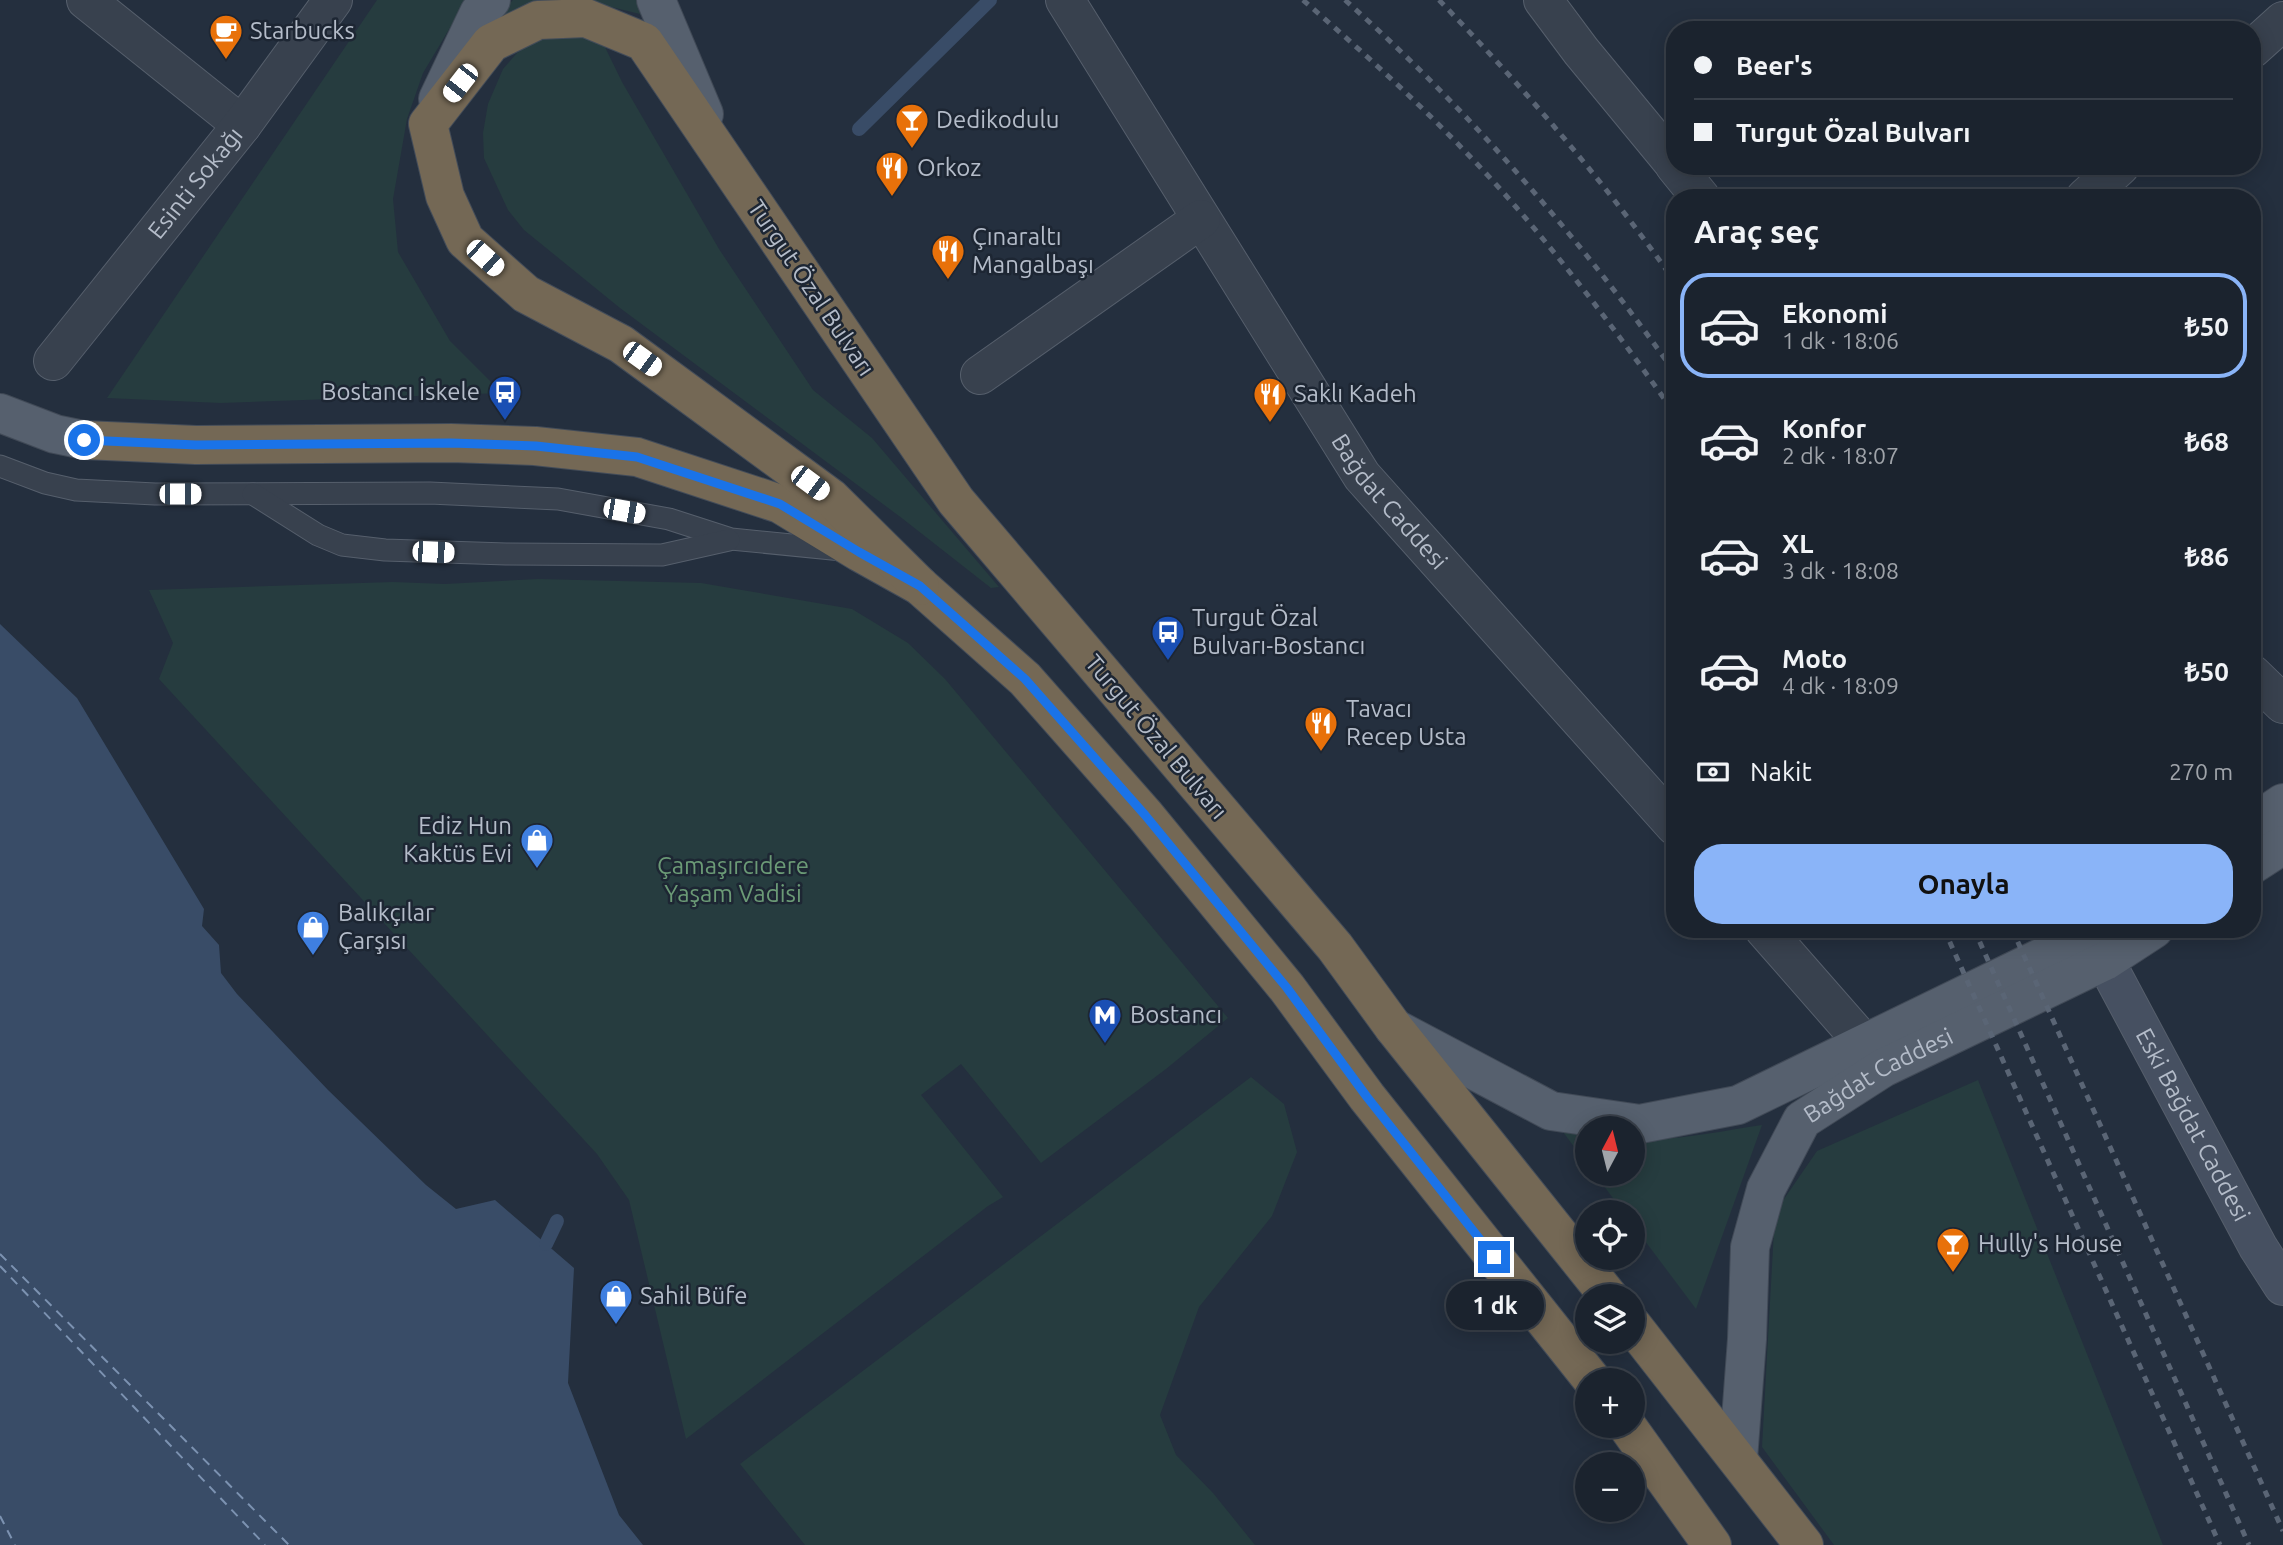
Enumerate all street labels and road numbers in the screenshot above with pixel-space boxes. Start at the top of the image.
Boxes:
street label: Esinti Sokağı [142,122,248,244]
street label: Turgut Özal Bulvarı [743,195,880,381]
street label: Bağdat Caddesi [1326,429,1453,575]
street label: Turgut Özal Bulvarı [1080,649,1233,824]
street label: Bağdat Caddesi [1799,1022,1957,1128]
street label: Eski Bağdat Caddesi [2131,1024,2256,1226]

